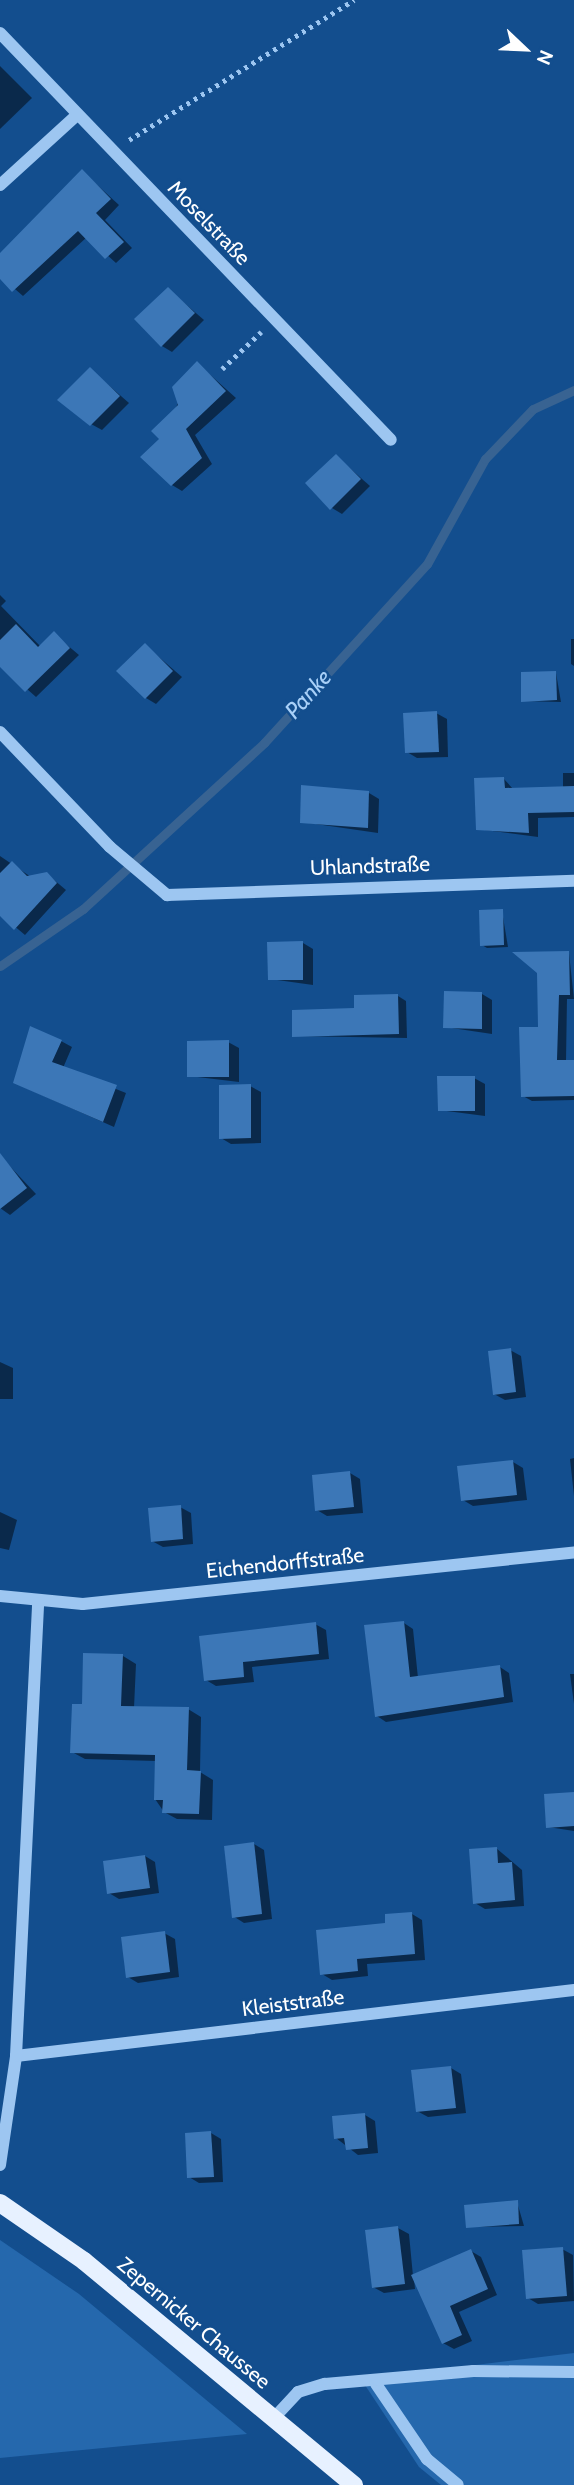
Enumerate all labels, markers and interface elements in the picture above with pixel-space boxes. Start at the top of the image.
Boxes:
north arrow [490,14,560,84]
text: N [532,47,558,68]
street label: Moselstraße [162,175,256,271]
water label: Panke [279,664,337,724]
street label: Uhlandstraße [310,851,430,881]
street label: Eichendorffstraße [205,1542,365,1584]
street label: Kleiststraße [240,1984,346,2022]
street label: Zepernicker Chaussee [112,2252,276,2394]

